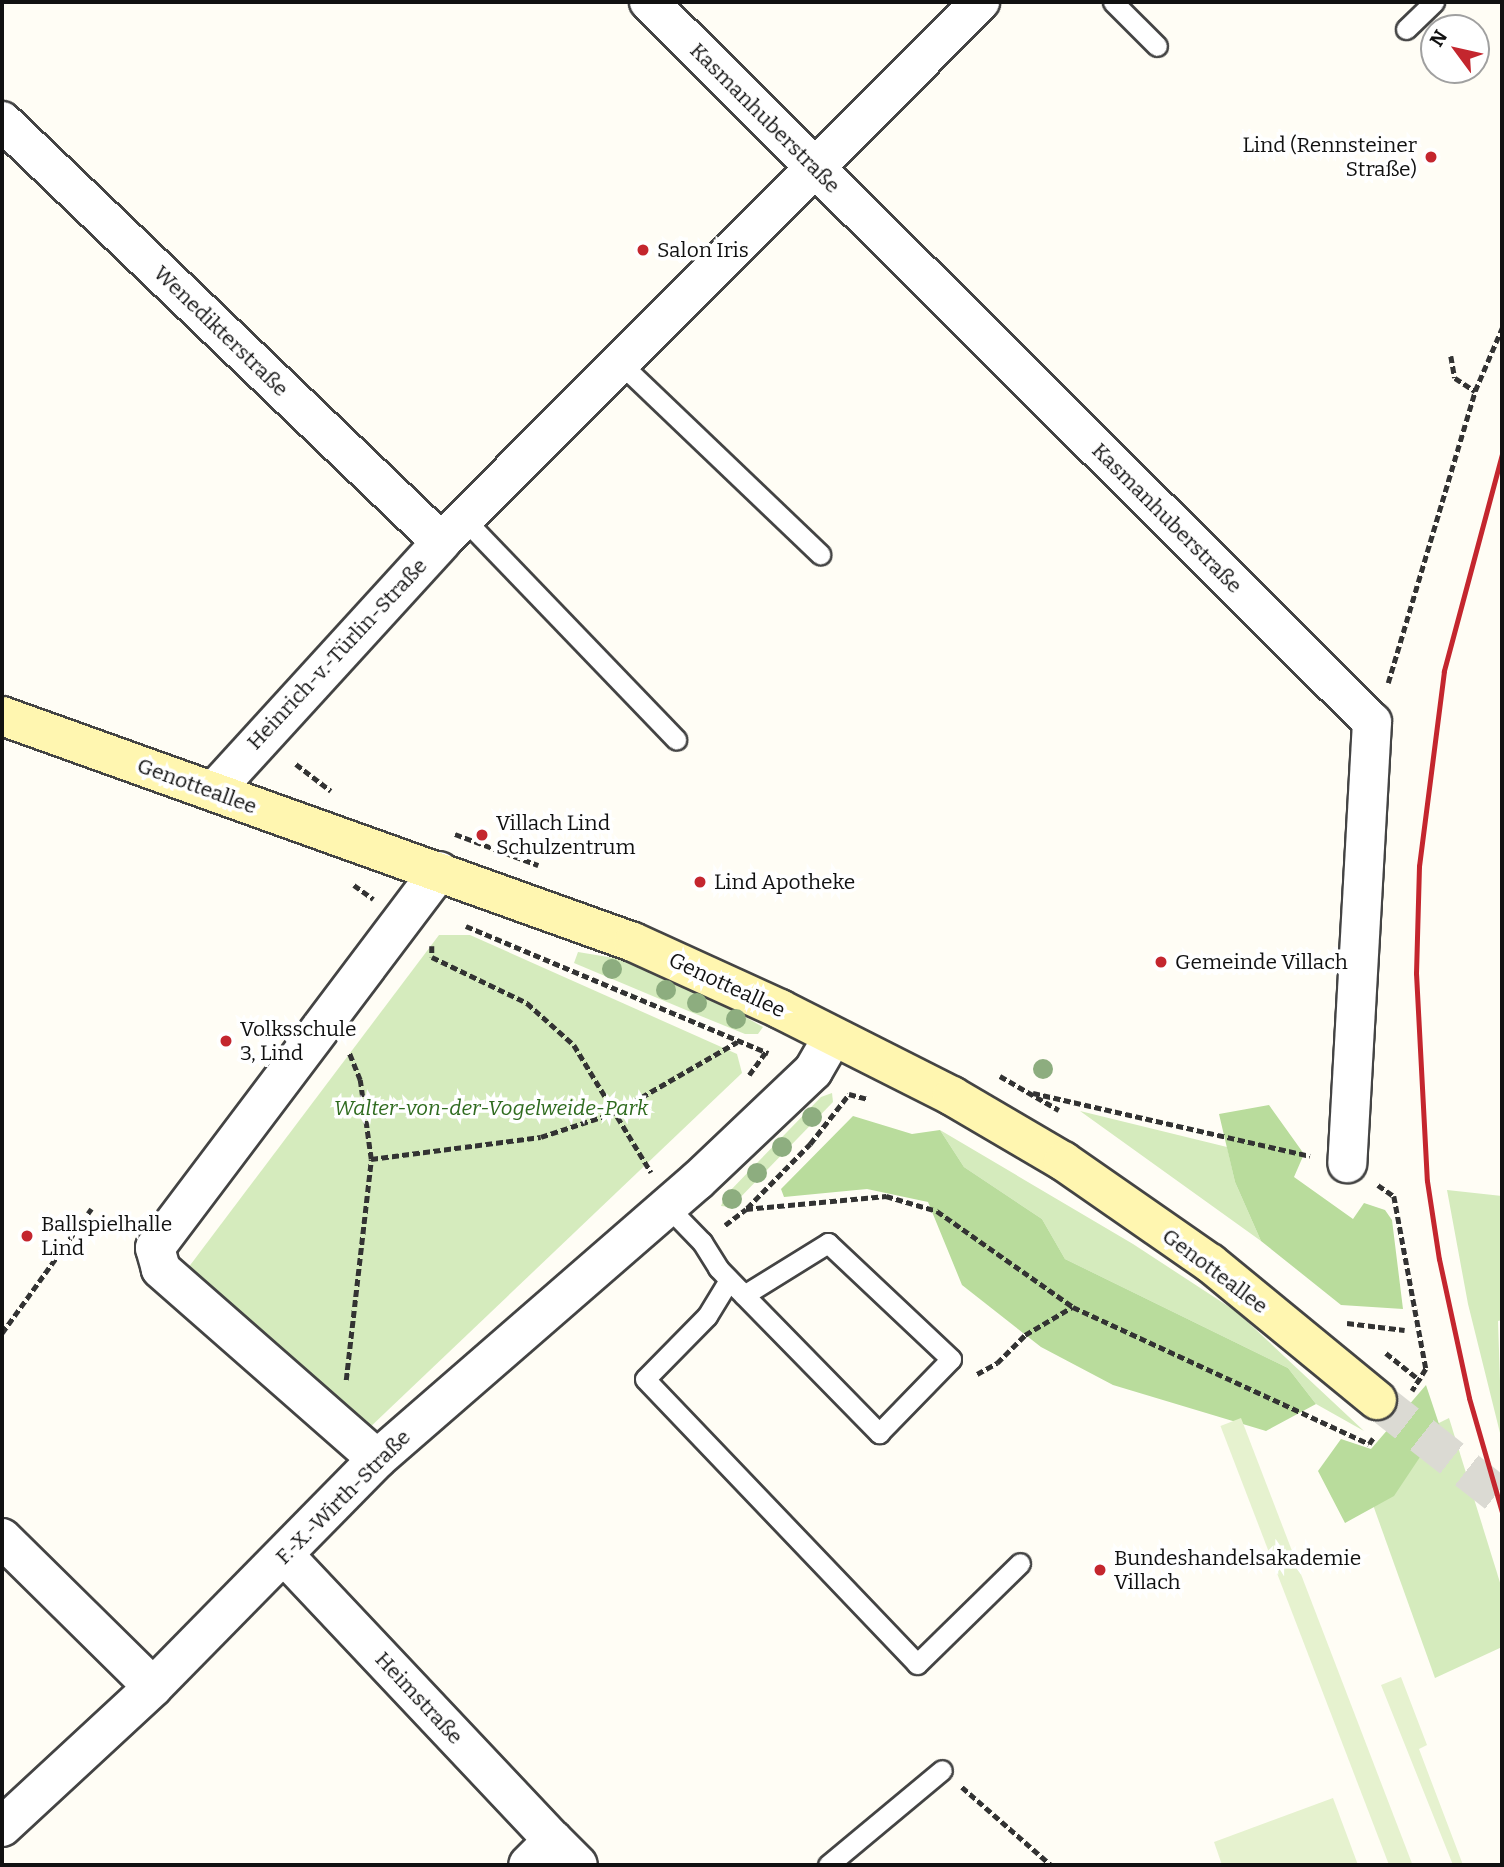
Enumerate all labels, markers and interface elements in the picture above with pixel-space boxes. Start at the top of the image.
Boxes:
north arrow [1420,14,1490,84]
text: N [1425,26,1452,51]
street label: Kasmanhuberstraße [685,38,845,198]
place label: Lind (Rennsteiner Straße) [1242,132,1417,182]
marker: Lind (Rennsteiner Straße) [1423,149,1439,165]
place label: Salon Iris [657,237,749,263]
marker: Salon Iris [635,242,651,258]
street label: Wenedikterstraße [149,260,293,402]
street label: Kasmanhuberstraße [1087,438,1247,598]
street label: Heinrich-v.-Türlin-Straße [242,553,432,755]
street label: Genotteallee [134,753,260,819]
place label: Villach Lind Schulzentrum [496,810,636,860]
marker: Villach Lind Schulzentrum [474,827,490,843]
place label: Lind Apotheke [714,869,855,895]
marker: Lind Apotheke [692,874,708,890]
street label: Genotteallee [665,947,789,1023]
place label: Gemeinde Villach [1175,949,1348,975]
marker: Gemeinde Villach [1153,954,1169,970]
place label: Volksschule 3, Lind [240,1016,356,1066]
marker: Volksschule 3, Lind [218,1033,234,1049]
park label: Walter-von-der-Vogelweide-Park [334,1095,648,1121]
place label: Ballspielhalle Lind [41,1211,172,1261]
street label: Genotteallee [1157,1223,1273,1319]
marker: Ballspielhalle Lind [19,1228,35,1244]
street label: F.-X.-Wirth-Straße [271,1425,415,1569]
place label: Bundeshandelsakademie Villach [1114,1545,1361,1595]
marker: Bundeshandelsakademie Villach [1092,1562,1108,1578]
street label: Heimstraße [370,1647,468,1749]

